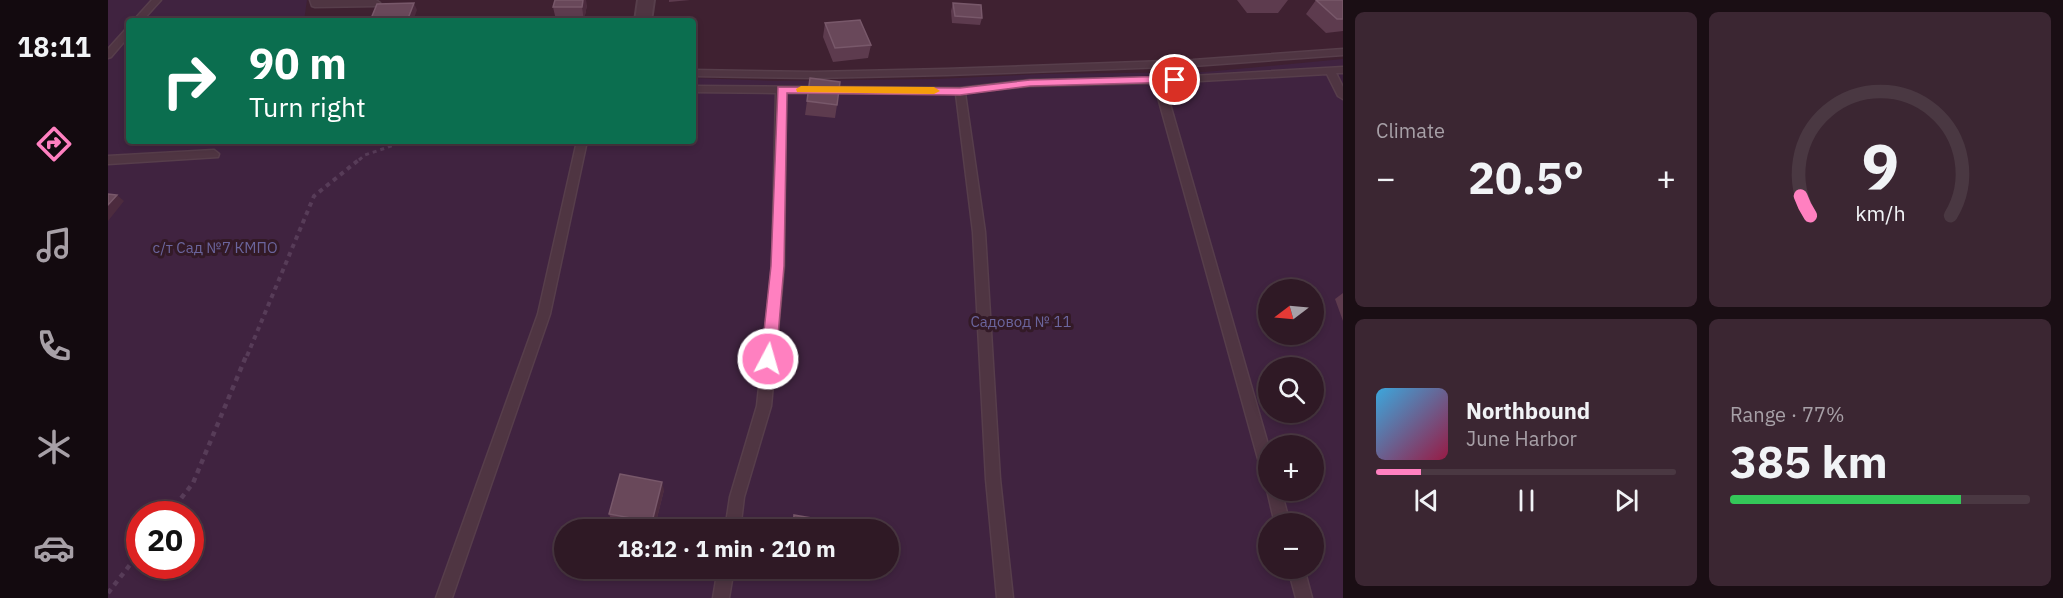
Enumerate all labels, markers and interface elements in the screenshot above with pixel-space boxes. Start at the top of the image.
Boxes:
text: 18:11 [17,29,91,64]
text: 90 m [249,36,347,91]
icon: right [150,42,228,120]
pin [1149,54,1200,105]
icon: arrive [1158,63,1191,96]
text: Turn right [249,89,366,124]
text: Climate [1376,117,1445,144]
icon: directions [33,123,75,165]
text: 9 [1861,126,1899,207]
text: 20.5° [1468,148,1584,206]
text: − [1376,156,1396,199]
text: + [1656,156,1676,199]
text: km/h [1855,200,1905,228]
icon: music [33,224,75,266]
park label: с/т Сад №7 КМПО [152,238,278,257]
north arrow [1258,279,1324,345]
map controls [1258,279,1324,579]
park label: Садовод № 11 [970,312,1072,331]
icon: phone [33,325,75,367]
position arrow [736,327,800,391]
button: search [1258,357,1324,423]
text: Northbound [1466,396,1590,425]
text: Range · 77% [1730,401,1845,428]
text: June Harbor [1466,425,1577,452]
icon: climate [33,426,75,468]
text: 385 km [1730,432,1888,490]
button: + [1258,435,1324,501]
icon: previous [1410,484,1443,517]
icon: pause [1510,484,1543,517]
icon: next [1610,484,1643,517]
speed limit sign: 20 [126,501,204,579]
button: − [1258,513,1324,579]
icon: car [33,527,75,569]
text: 18:12 · 1 min · 210 m [617,534,836,563]

